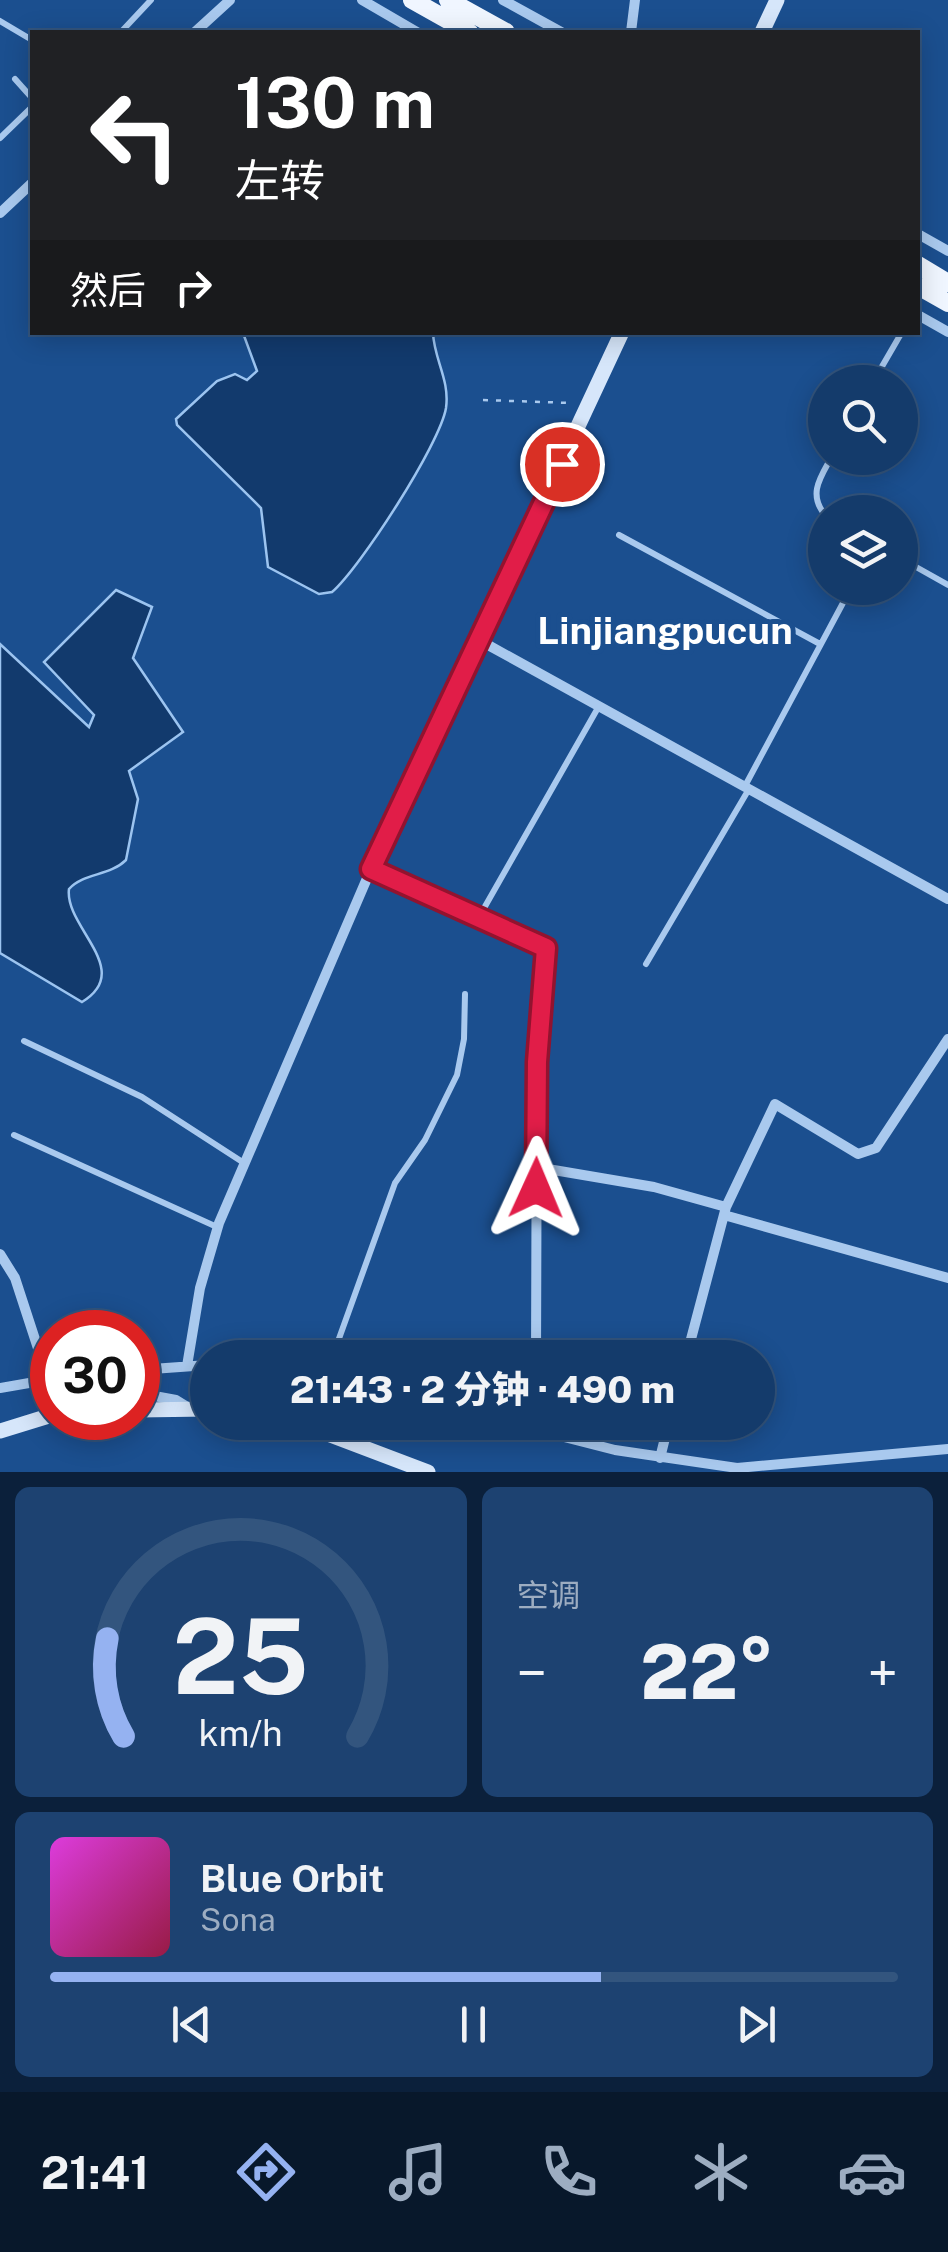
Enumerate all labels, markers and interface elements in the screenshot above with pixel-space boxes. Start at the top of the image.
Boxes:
text: 130 m [235,61,435,144]
icon: left [70,70,200,200]
text: 左转 [235,154,325,207]
icon: right [166,260,221,315]
text: 然后 [70,268,146,313]
map controls [808,365,918,605]
button: search [808,365,918,475]
pin [520,422,605,507]
icon: arrive [535,437,590,492]
button: layers [808,495,918,605]
district label: Linjiangpucun [537,608,793,653]
position arrow [484,1136,588,1240]
speed limit sign: 30 [30,1310,160,1440]
text: 21:43 · 2 分钟 · 490 m [290,1367,675,1412]
text: 空调 [517,1577,581,1614]
text: 25 [173,1595,309,1717]
text: 22° [640,1628,774,1716]
text: − [517,1641,547,1705]
text: + [868,1641,898,1705]
text: km/h [199,1712,283,1754]
text: Blue Orbit [200,1856,384,1901]
text: Sona [200,1901,276,1938]
icon: previous [164,1997,219,2052]
icon: pause [446,1997,501,2052]
icon: next [729,1997,784,2052]
icon: directions [231,2137,301,2207]
icon: music [383,2137,453,2207]
icon: phone [534,2137,604,2207]
icon: climate [686,2137,756,2207]
icon: car [837,2137,907,2207]
text: 21:41 [41,2146,149,2199]

